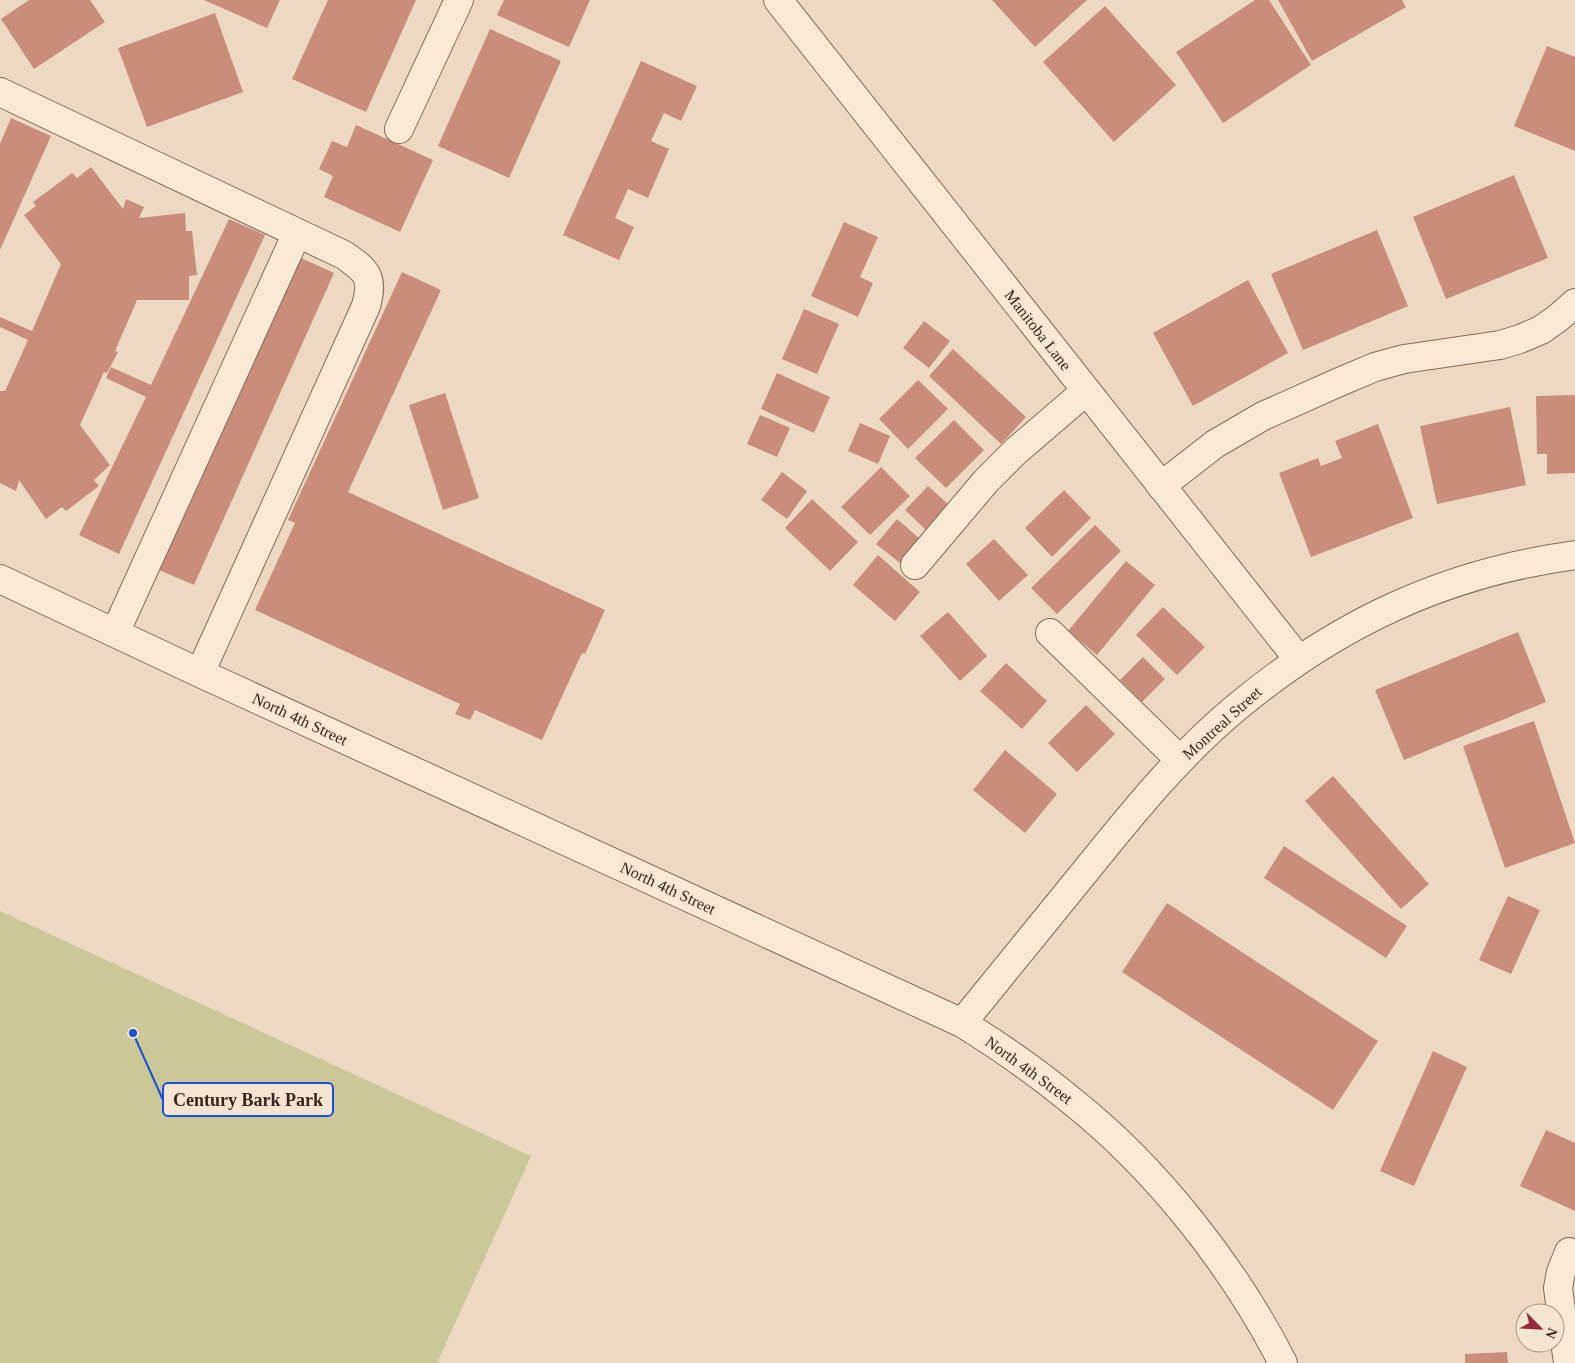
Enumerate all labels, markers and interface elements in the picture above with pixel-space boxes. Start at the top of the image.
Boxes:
street label: Manitoba Lane [1001,286,1075,374]
street label: Montreal Street [1179,683,1265,763]
street label: North 4th Street [250,690,351,749]
street label: North 4th Street [618,859,719,918]
street label: North 4th Street [982,1033,1076,1108]
callout: Century Bark Park [163,1083,333,1116]
text: Century Bark Park [173,1090,323,1110]
north arrow [1515,1303,1565,1353]
text: N [1543,1325,1560,1341]

